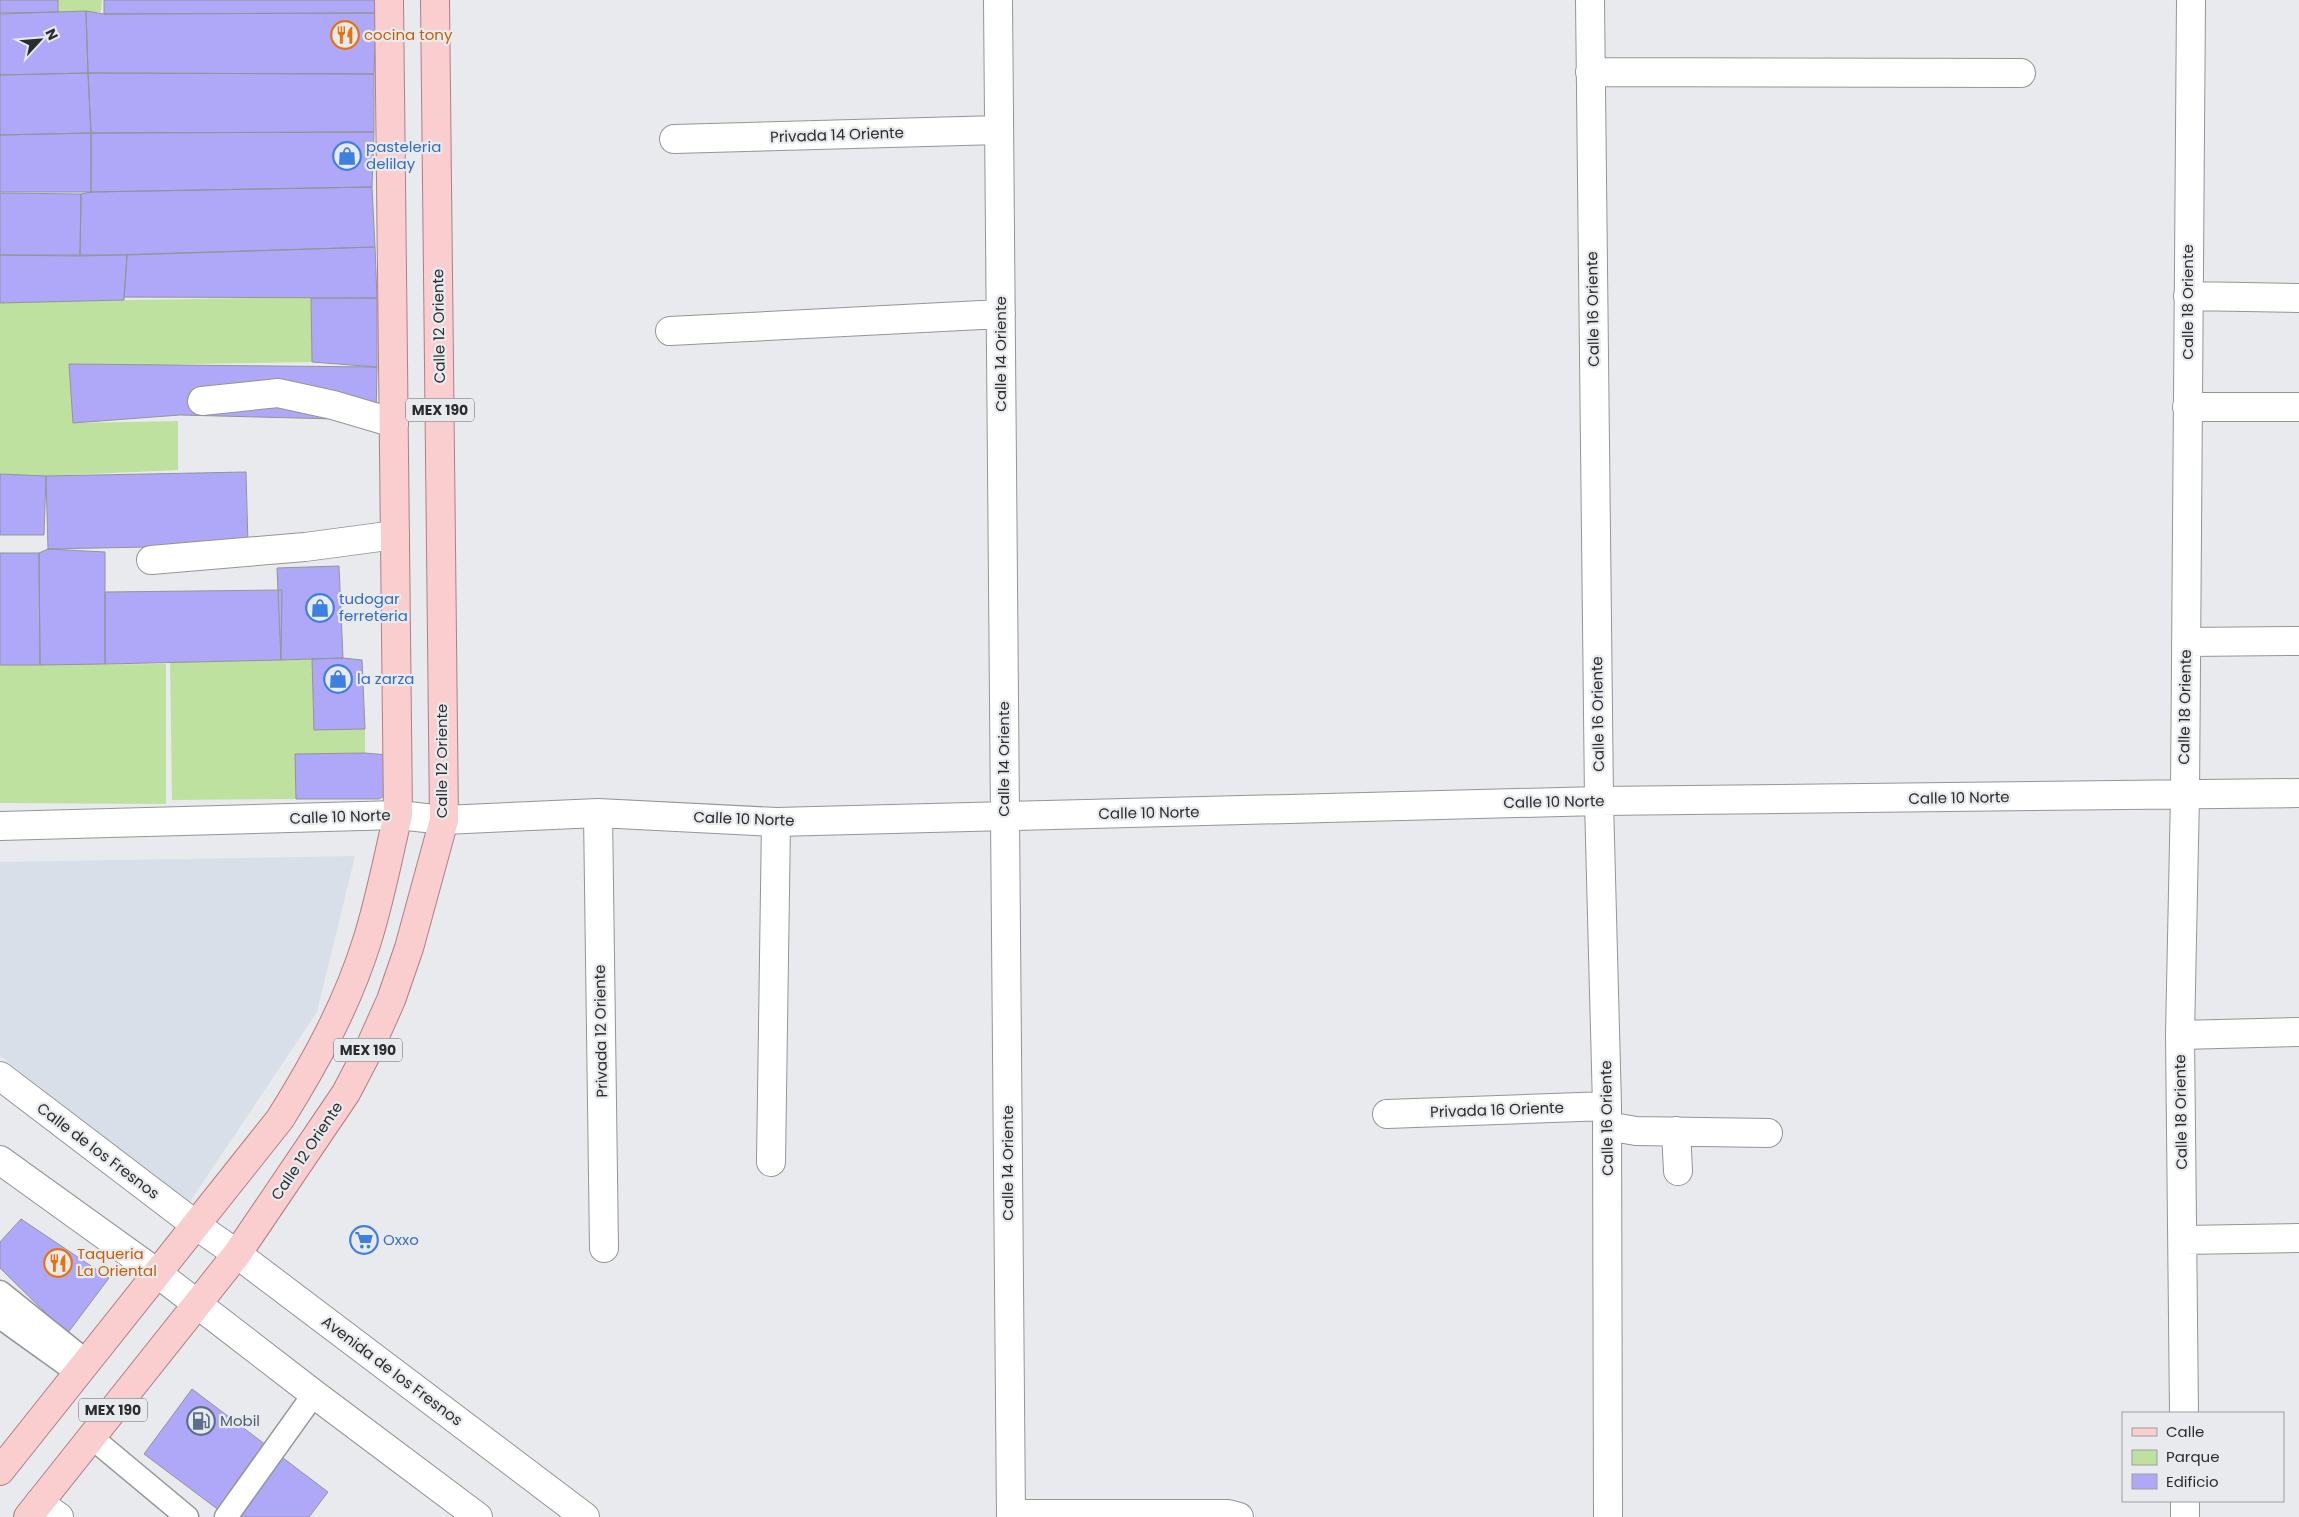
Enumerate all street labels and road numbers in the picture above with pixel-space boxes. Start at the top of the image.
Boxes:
street label: Privada 14 Oriente [770,122,904,147]
street label: Calle 18 Oriente [2177,244,2198,360]
street label: Calle 16 Oriente [1581,251,1604,367]
street label: Calle 12 Oriente [427,269,450,383]
street label: Calle 14 Oriente [990,296,1011,412]
road number: MEX 190 [406,398,474,422]
street label: Calle 18 Oriente [2173,649,2196,765]
street label: Calle 16 Oriente [1586,656,1609,772]
street label: Calle 14 Oriente [993,701,1014,817]
street label: Calle 12 Oriente [431,704,452,818]
street label: Calle 10 Norte [1908,786,2010,809]
street label: Calle 10 Norte [1503,790,1605,813]
street label: Calle 10 Norte [1098,801,1200,824]
street label: Calle 10 Norte [289,804,391,829]
street label: Calle 10 Norte [693,806,795,831]
street label: Privada 12 Oriente [589,964,612,1098]
road number: MEX 190 [334,1038,402,1062]
street label: Calle 18 Oriente [2169,1054,2192,1170]
street label: Calle 16 Oriente [1595,1060,1618,1176]
street label: Calle 12 Oriente [266,1097,347,1204]
street label: Privada 16 Oriente [1430,1097,1564,1122]
street label: Calle de los Fresnos [33,1098,164,1204]
street label: Calle 14 Oriente [997,1105,1018,1221]
street label: Avenida de los Fresnos [318,1311,467,1431]
road number: MEX 190 [79,1398,147,1422]

